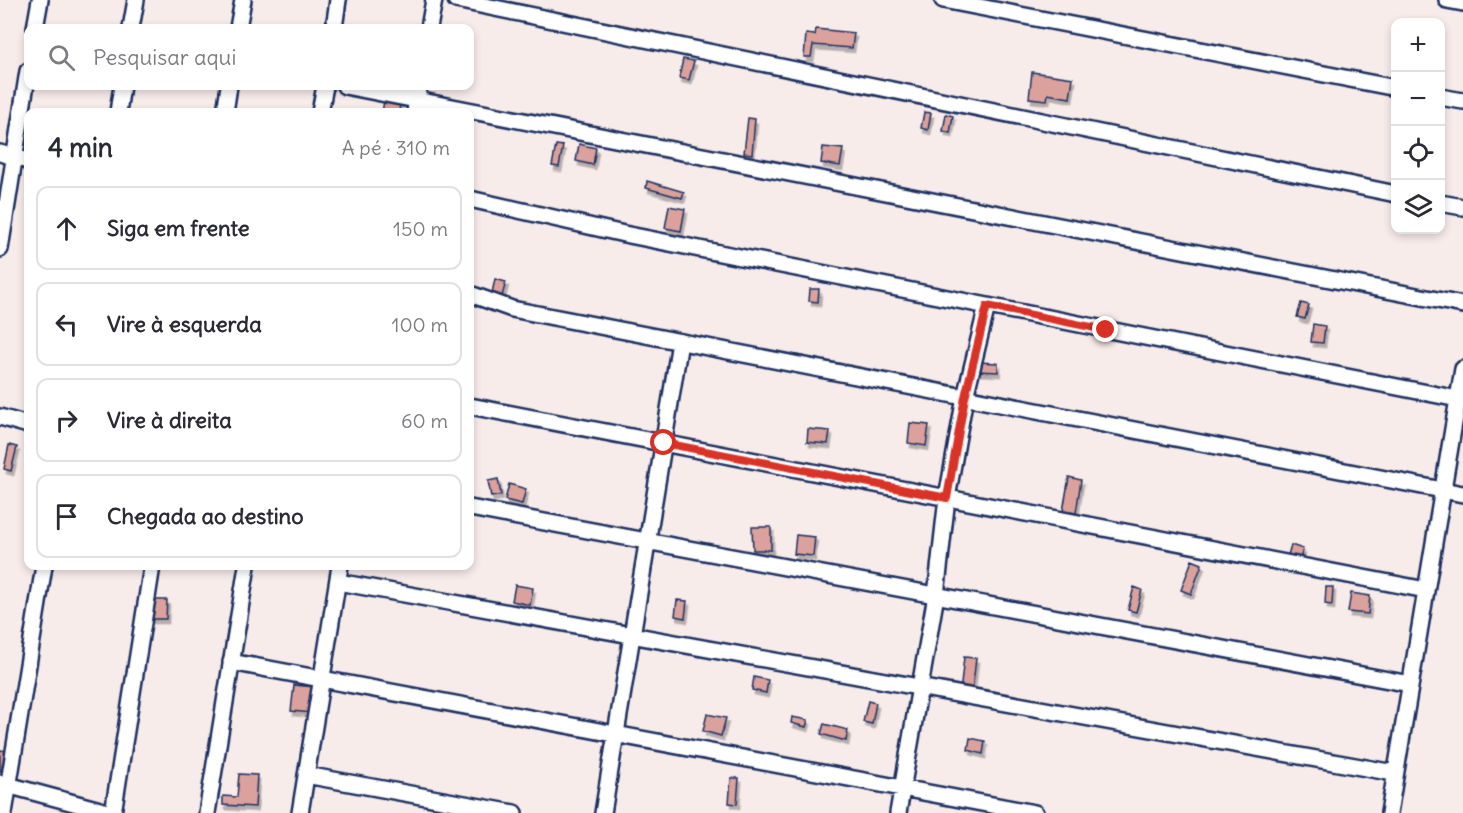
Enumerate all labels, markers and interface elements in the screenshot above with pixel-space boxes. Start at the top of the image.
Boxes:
map controls [1391,18,1445,234]
button: + [1391,18,1445,72]
search box [24,24,474,90]
icon: search [45,41,78,74]
text: Pesquisar aqui [93,43,236,71]
button: − [1391,72,1445,126]
button: locate [1391,126,1445,180]
text: 4 min [48,131,113,164]
text: A pé · 310 m [342,135,450,160]
button: layers [1391,180,1445,234]
icon: ahead [50,212,83,245]
text: Siga em frente [107,214,250,242]
text: 150 m [393,216,448,241]
icon: left [50,308,83,341]
text: Vire à esquerda [107,310,262,338]
text: 100 m [391,312,448,337]
route end [1092,316,1118,342]
icon: right [50,404,83,437]
text: Vire à direita [107,406,232,434]
text: 60 m [401,408,448,433]
route start [650,429,676,455]
icon: arrive [50,500,83,533]
text: Chegada ao destino [107,502,304,530]

